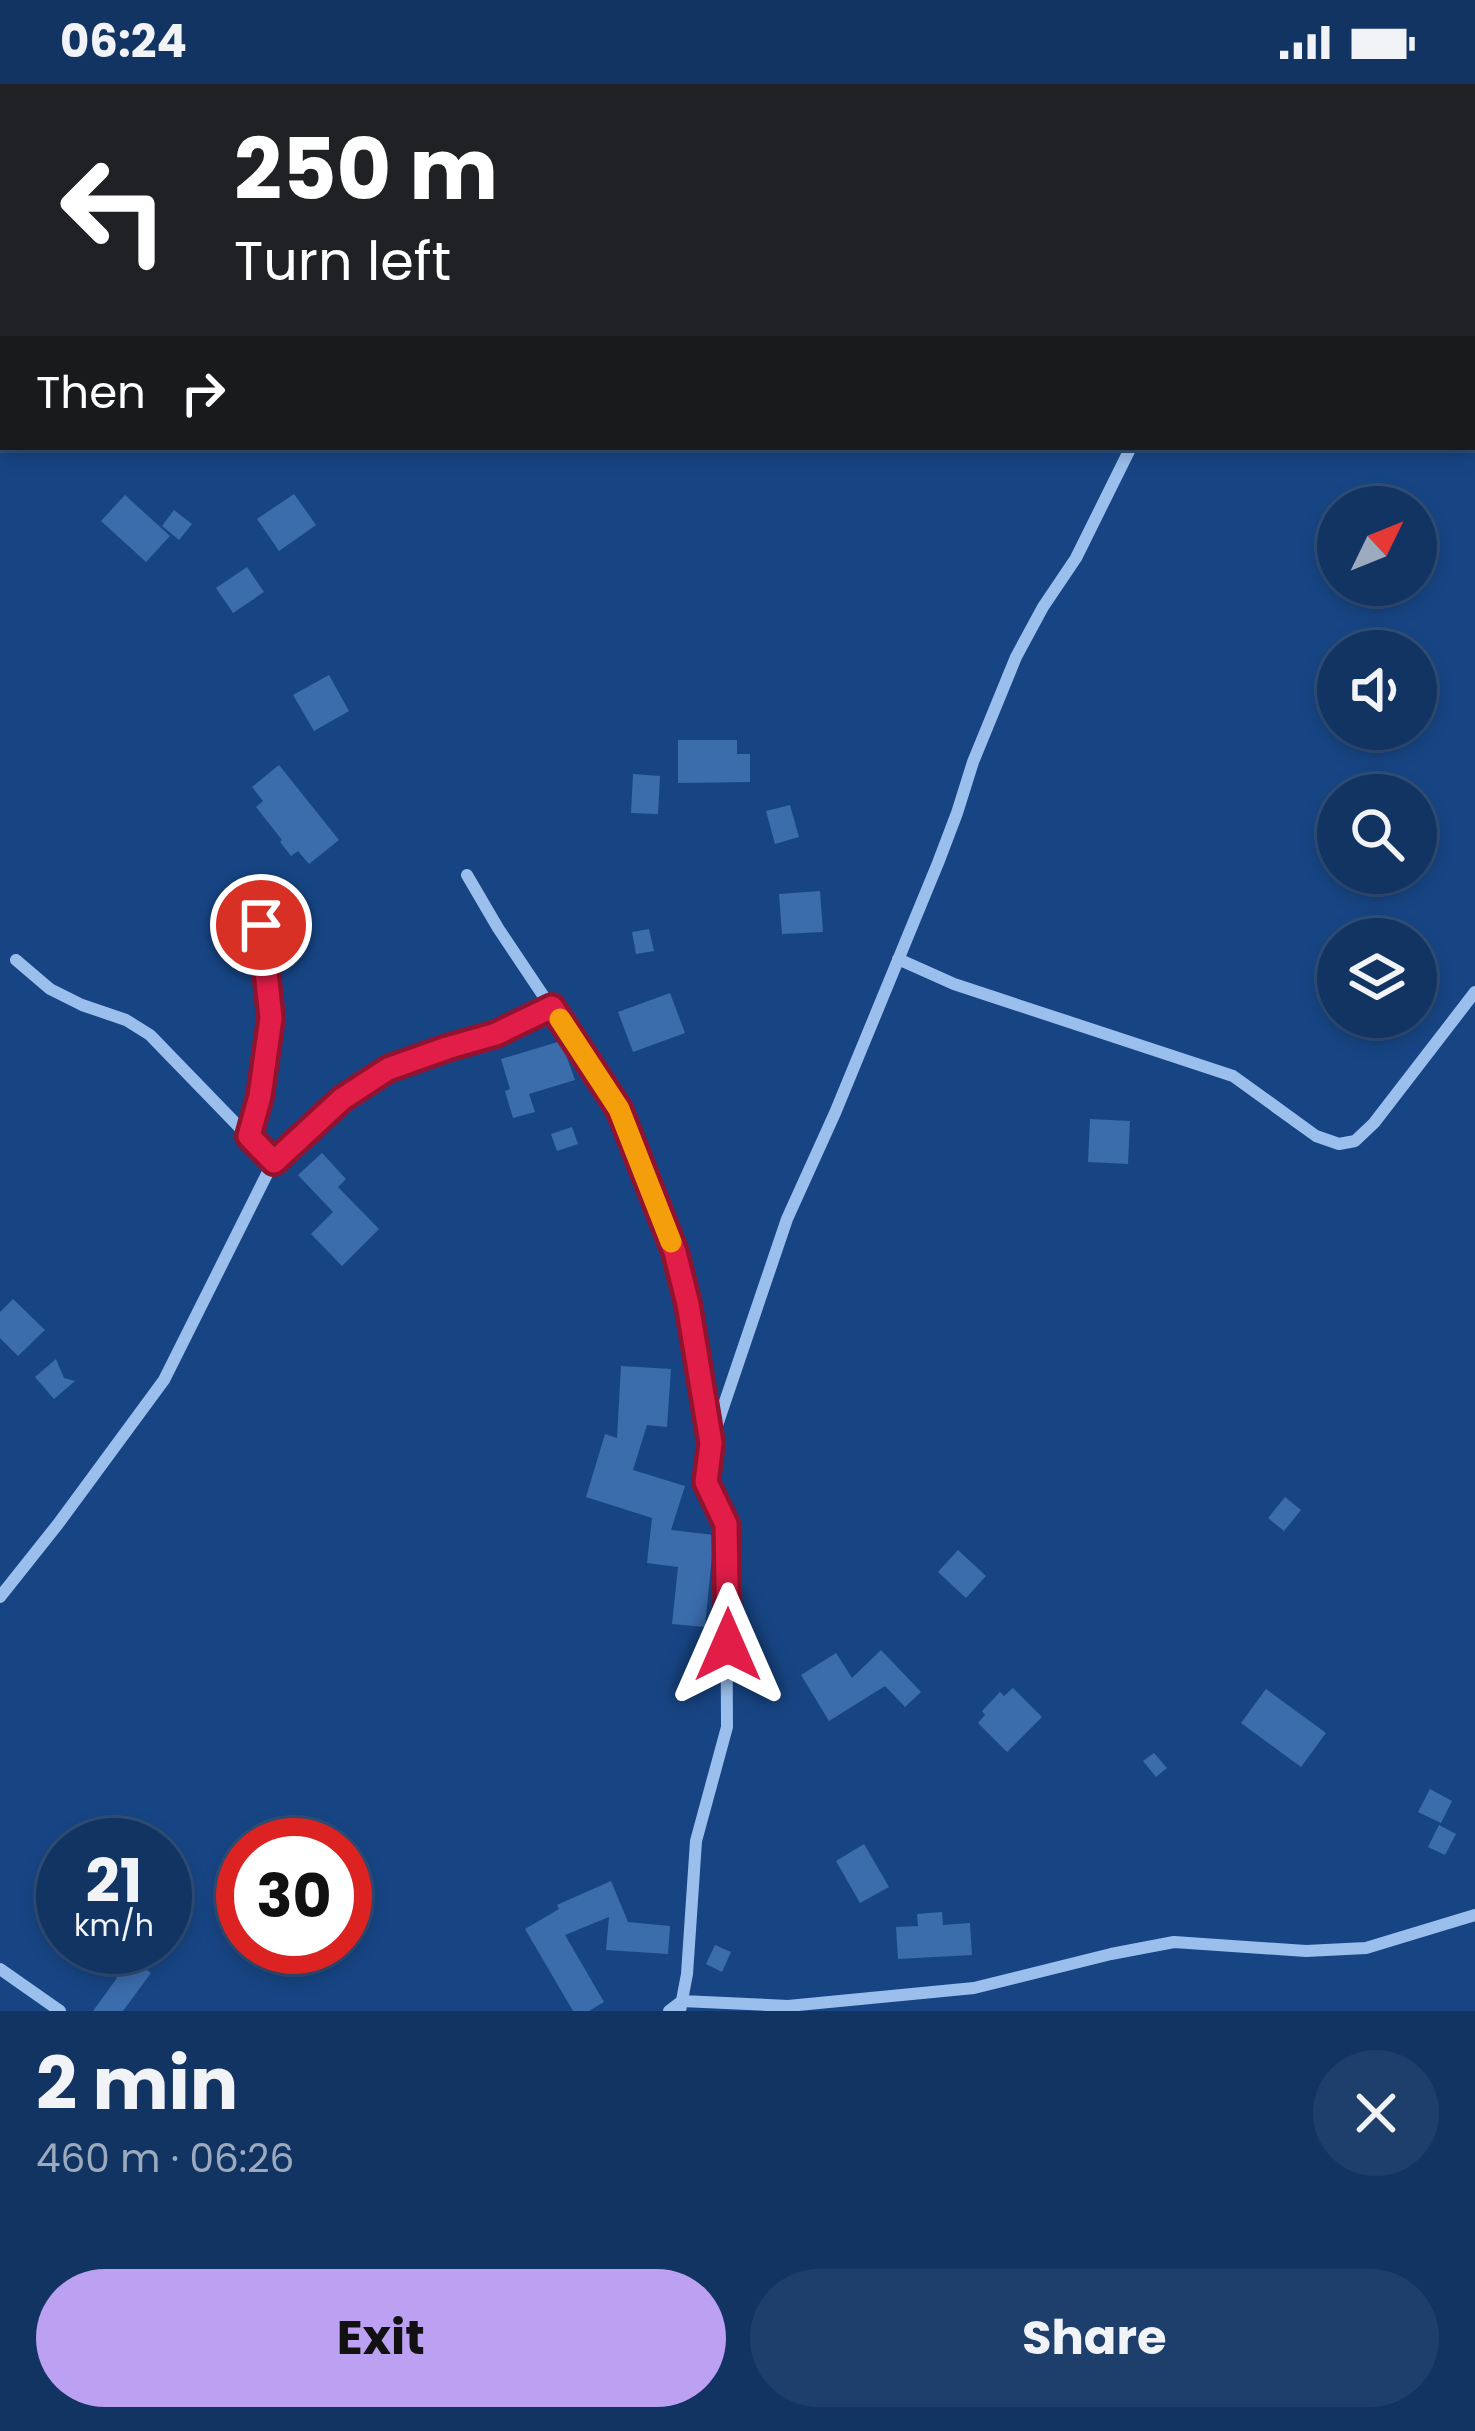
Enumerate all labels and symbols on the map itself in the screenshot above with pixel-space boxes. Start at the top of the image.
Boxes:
north arrow [1317,486,1437,606]
pin [210,874,312,976]
position arrow [665,1582,791,1708]
speed limit sign: 30 [216,1818,372,1974]

